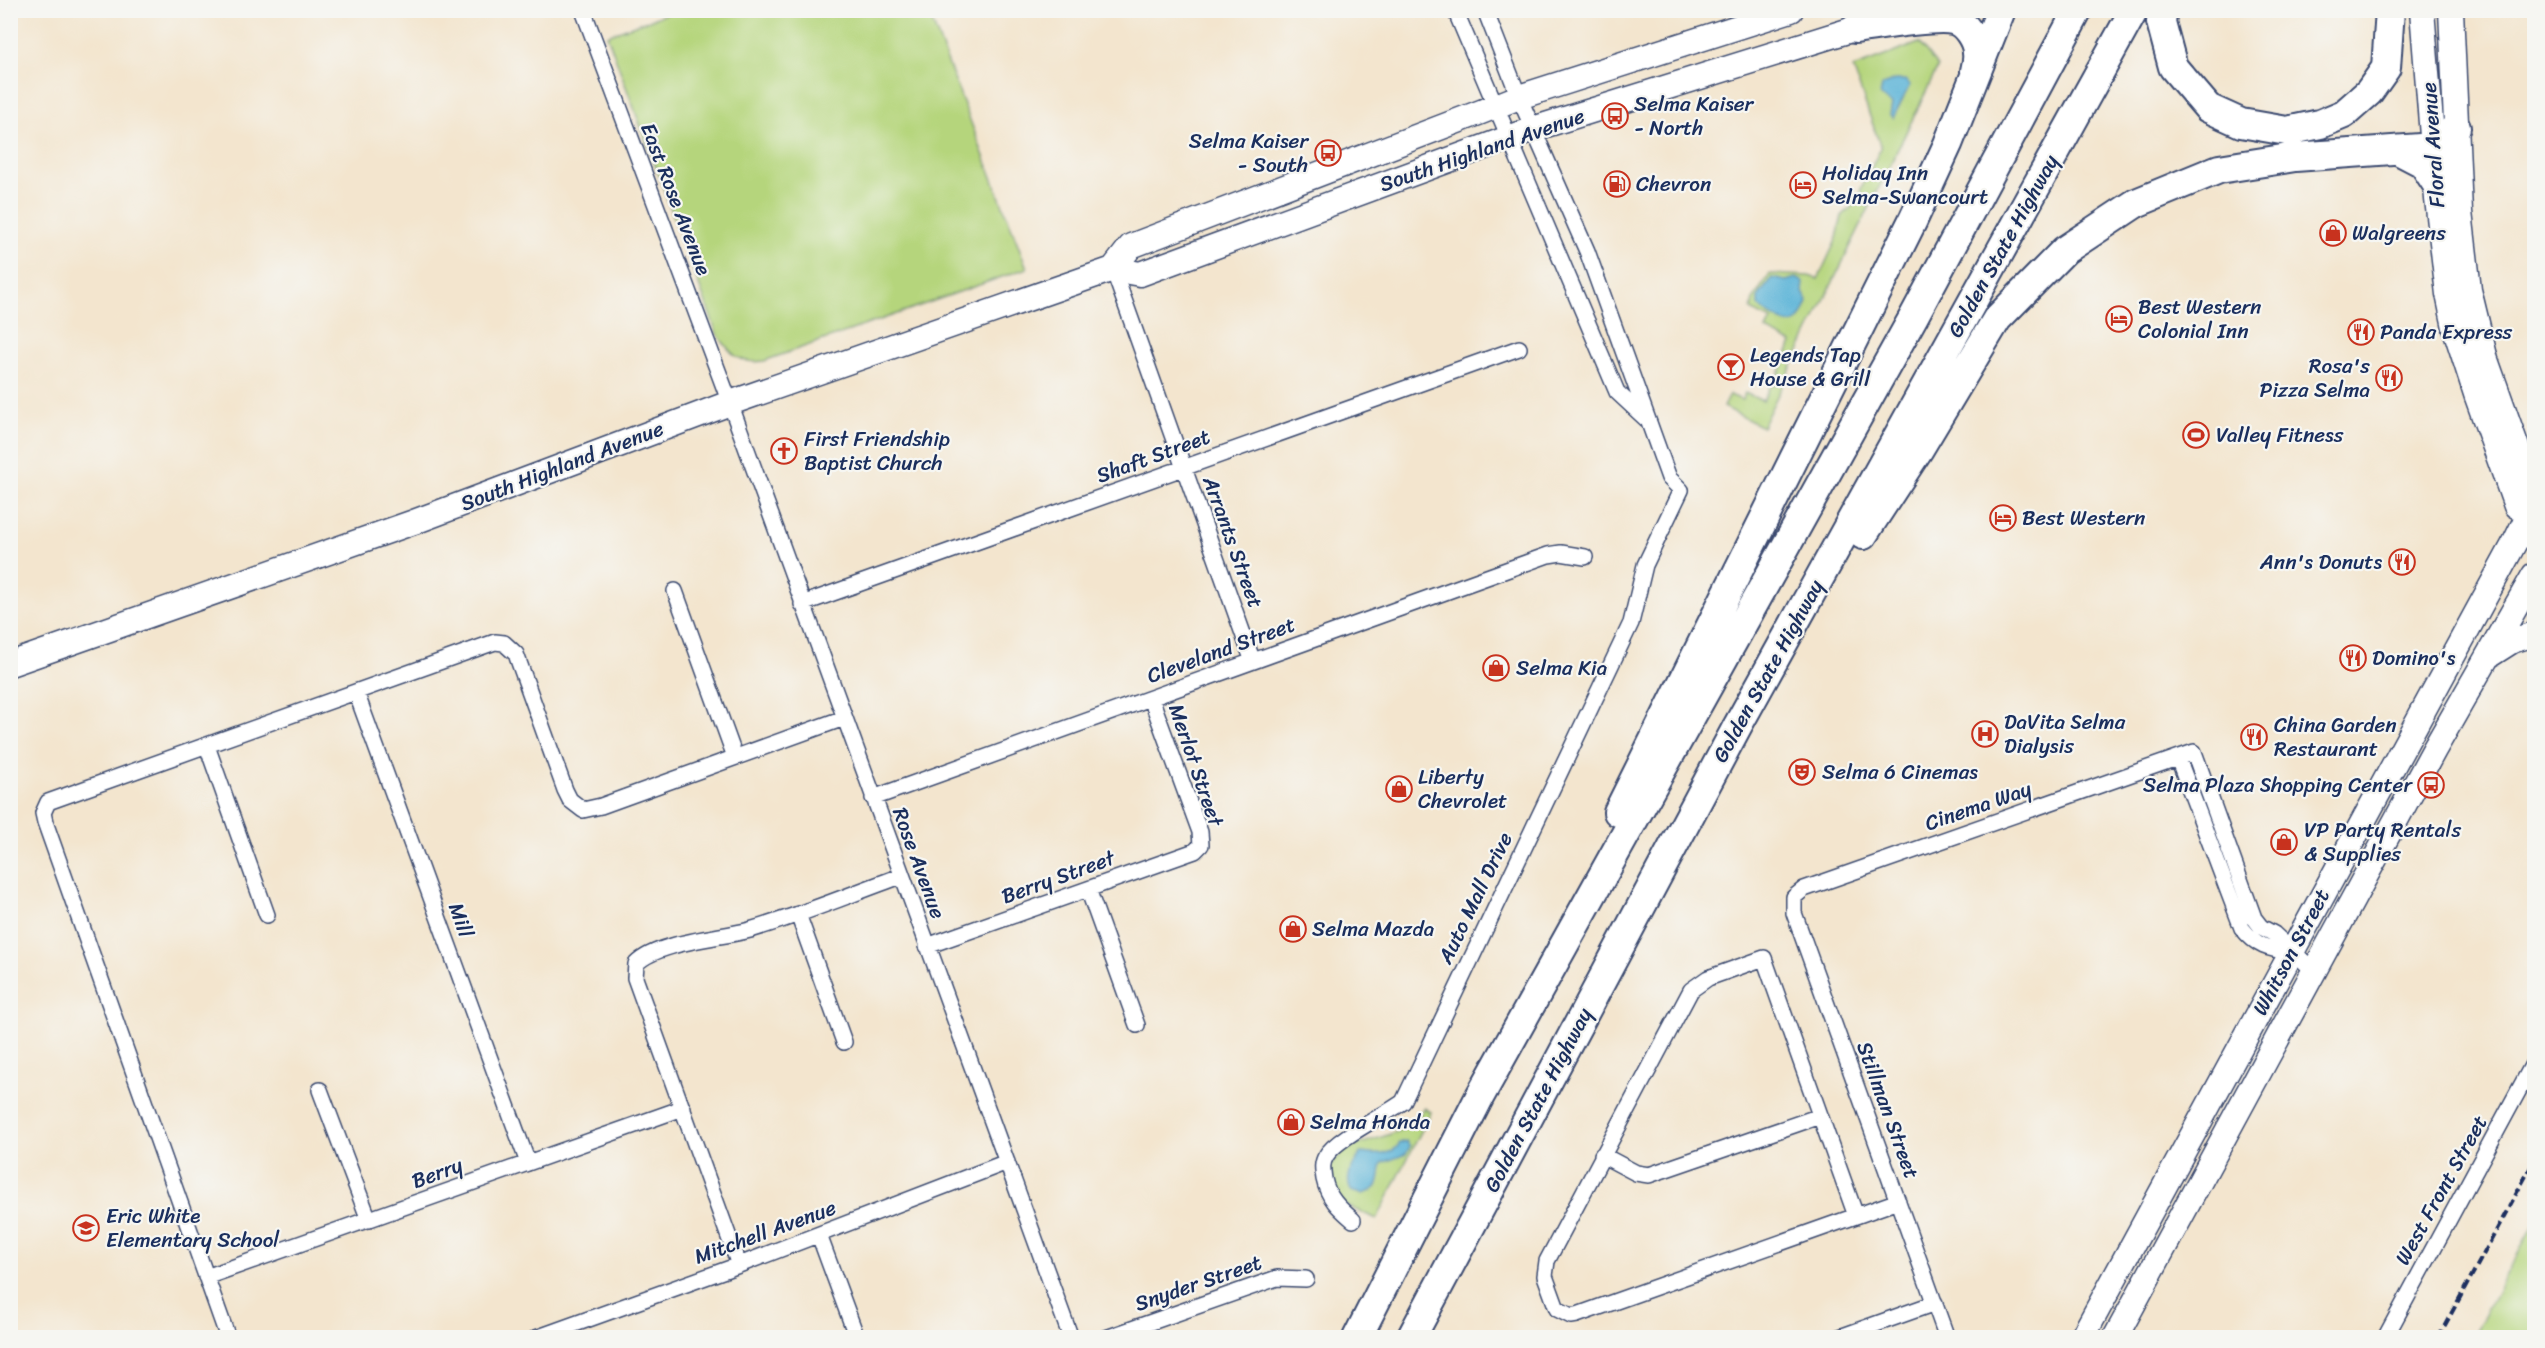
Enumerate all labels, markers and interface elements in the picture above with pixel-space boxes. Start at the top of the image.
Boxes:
street label: Floral Avenue [2410,81,2456,209]
place label: Selma Kaiser - North [1634,85,1755,147]
street label: South Highland Avenue [1374,97,1590,203]
bus stop icon: Selma Kaiser - North [1600,101,1630,131]
street label: East Rose Avenue [629,117,723,281]
place label: Selma Kaiser - South [1189,122,1309,184]
bus stop icon: Selma Kaiser - South [1313,138,1343,168]
street label: Golden State Highway [1937,147,2069,345]
place label: Holiday Inn Selma-Swancourt [1822,154,1988,216]
place label: Chevron [1636,165,1711,203]
fuel station icon: Chevron [1602,169,1632,199]
hotel icon: Holiday Inn Selma-Swancourt [1788,170,1818,200]
place label: Walgreens [2352,214,2446,252]
shop icon: Walgreens [2318,218,2348,248]
place label: Best Western Colonial Inn [2138,288,2262,350]
hotel icon: Best Western Colonial Inn [2104,304,2134,334]
place label: Panda Express [2380,313,2512,351]
restaurant icon: Panda Express [2346,317,2376,347]
place label: Legends Tap House & Grill [1750,336,1871,398]
place label: Rosa's Pizza Selma [2260,347,2370,409]
bar icon: Legends Tap House & Grill [1716,352,1746,382]
restaurant icon: Rosa's Pizza Selma [2374,363,2404,393]
street label: South Highland Avenue [455,410,669,522]
place label: Valley Fitness [2216,416,2344,454]
street label: Shaft Street [1091,418,1215,494]
place label: First Friendship Baptist Church [804,420,950,482]
sports icon: Valley Fitness [2181,420,2211,450]
church icon: First Friendship Baptist Church [769,436,799,466]
street label: Arrants Street [1191,470,1274,613]
place label: Best Western [2022,499,2146,537]
hotel icon: Best Western [1988,503,2018,533]
place label: Ann's Donuts [2259,543,2382,581]
restaurant icon: Ann's Donuts [2387,547,2417,577]
street label: Golden State Highway [1702,572,1834,770]
street label: Cleveland Street [1141,605,1301,695]
place label: Domino's [2372,639,2456,677]
restaurant icon: Domino's [2338,643,2368,673]
place label: Selma Kia [1516,649,1608,687]
shop icon: Selma Kia [1481,653,1511,683]
street label: Merlot Street [1157,699,1235,833]
place label: DaVita Selma Dialysis [2004,703,2126,765]
place label: China Garden Restaurant [2274,706,2397,768]
hospital icon: DaVita Selma Dialysis [1970,719,2000,749]
restaurant icon: China Garden Restaurant [2239,722,2269,752]
place label: Selma 6 Cinemas [1822,753,1978,791]
theatre icon: Selma 6 Cinemas [1787,757,1817,787]
place label: Liberty Chevrolet [1418,758,1507,820]
place label: Selma Plaza Shopping Center [2143,766,2413,804]
street label: Cinema Way [1920,770,2037,842]
bus stop icon: Selma Plaza Shopping Center [2416,770,2446,800]
shop icon: Liberty Chevrolet [1384,774,1414,804]
street label: Rose Avenue [881,802,957,924]
place label: VP Party Rentals & Supplies [2304,811,2461,873]
street label: Auto Mall Drive [1426,825,1524,971]
shop icon: VP Party Rentals & Supplies [2269,827,2299,857]
street label: Berry Street [996,838,1122,915]
street label: Whitson Street [2242,882,2340,1022]
street label: Mill [437,897,485,944]
place label: Selma Mazda [1312,910,1435,948]
shop icon: Selma Mazda [1278,914,1308,944]
street label: Golden State Highway [1473,1000,1603,1199]
street label: Stillman Street [1846,1036,1930,1184]
place label: Selma Honda [1310,1103,1431,1141]
shop icon: Selma Honda [1276,1107,1306,1137]
street label: West Front Street [2384,1108,2498,1272]
street label: Berry [406,1146,468,1200]
street label: Mitchell Avenue [689,1189,842,1275]
place label: Eric White Elementary School [106,1197,280,1259]
school or university icon: Eric White Elementary School [71,1213,101,1243]
street label: Snyder Street [1129,1243,1267,1323]

